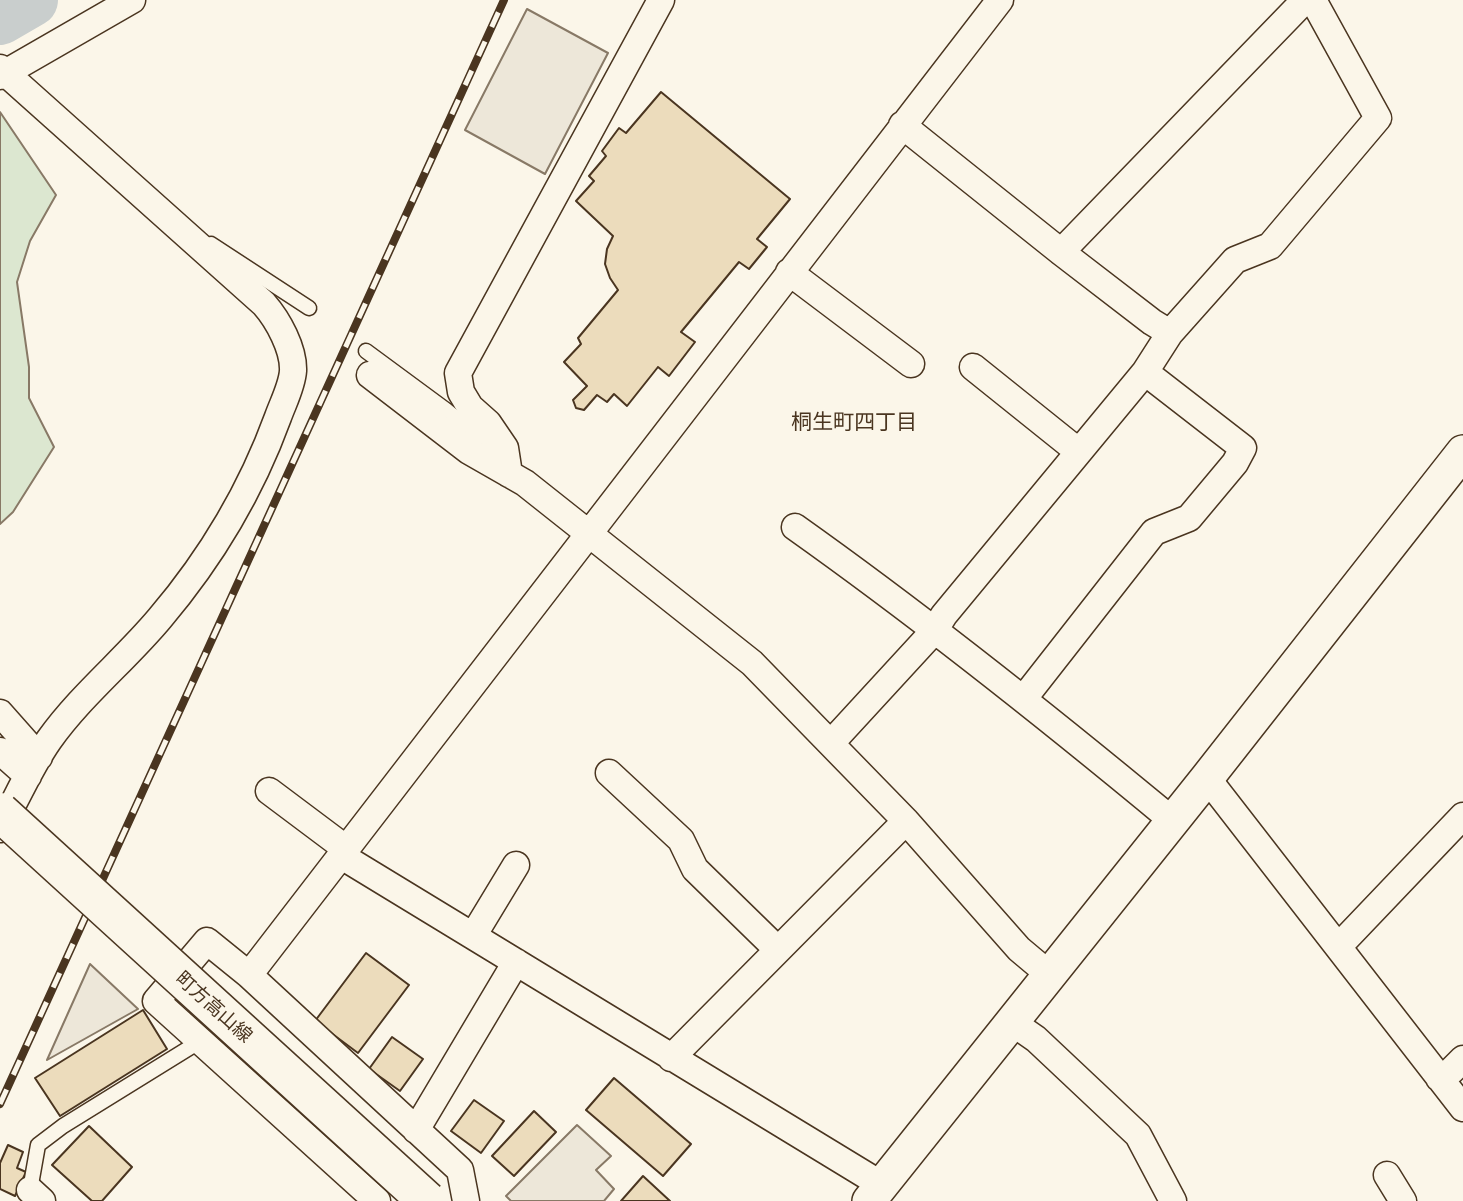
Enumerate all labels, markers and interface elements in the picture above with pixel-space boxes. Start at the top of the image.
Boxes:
district label: 桐生町四丁目 [791,409,917,435]
street label: 町方高山線 [171,967,257,1047]

